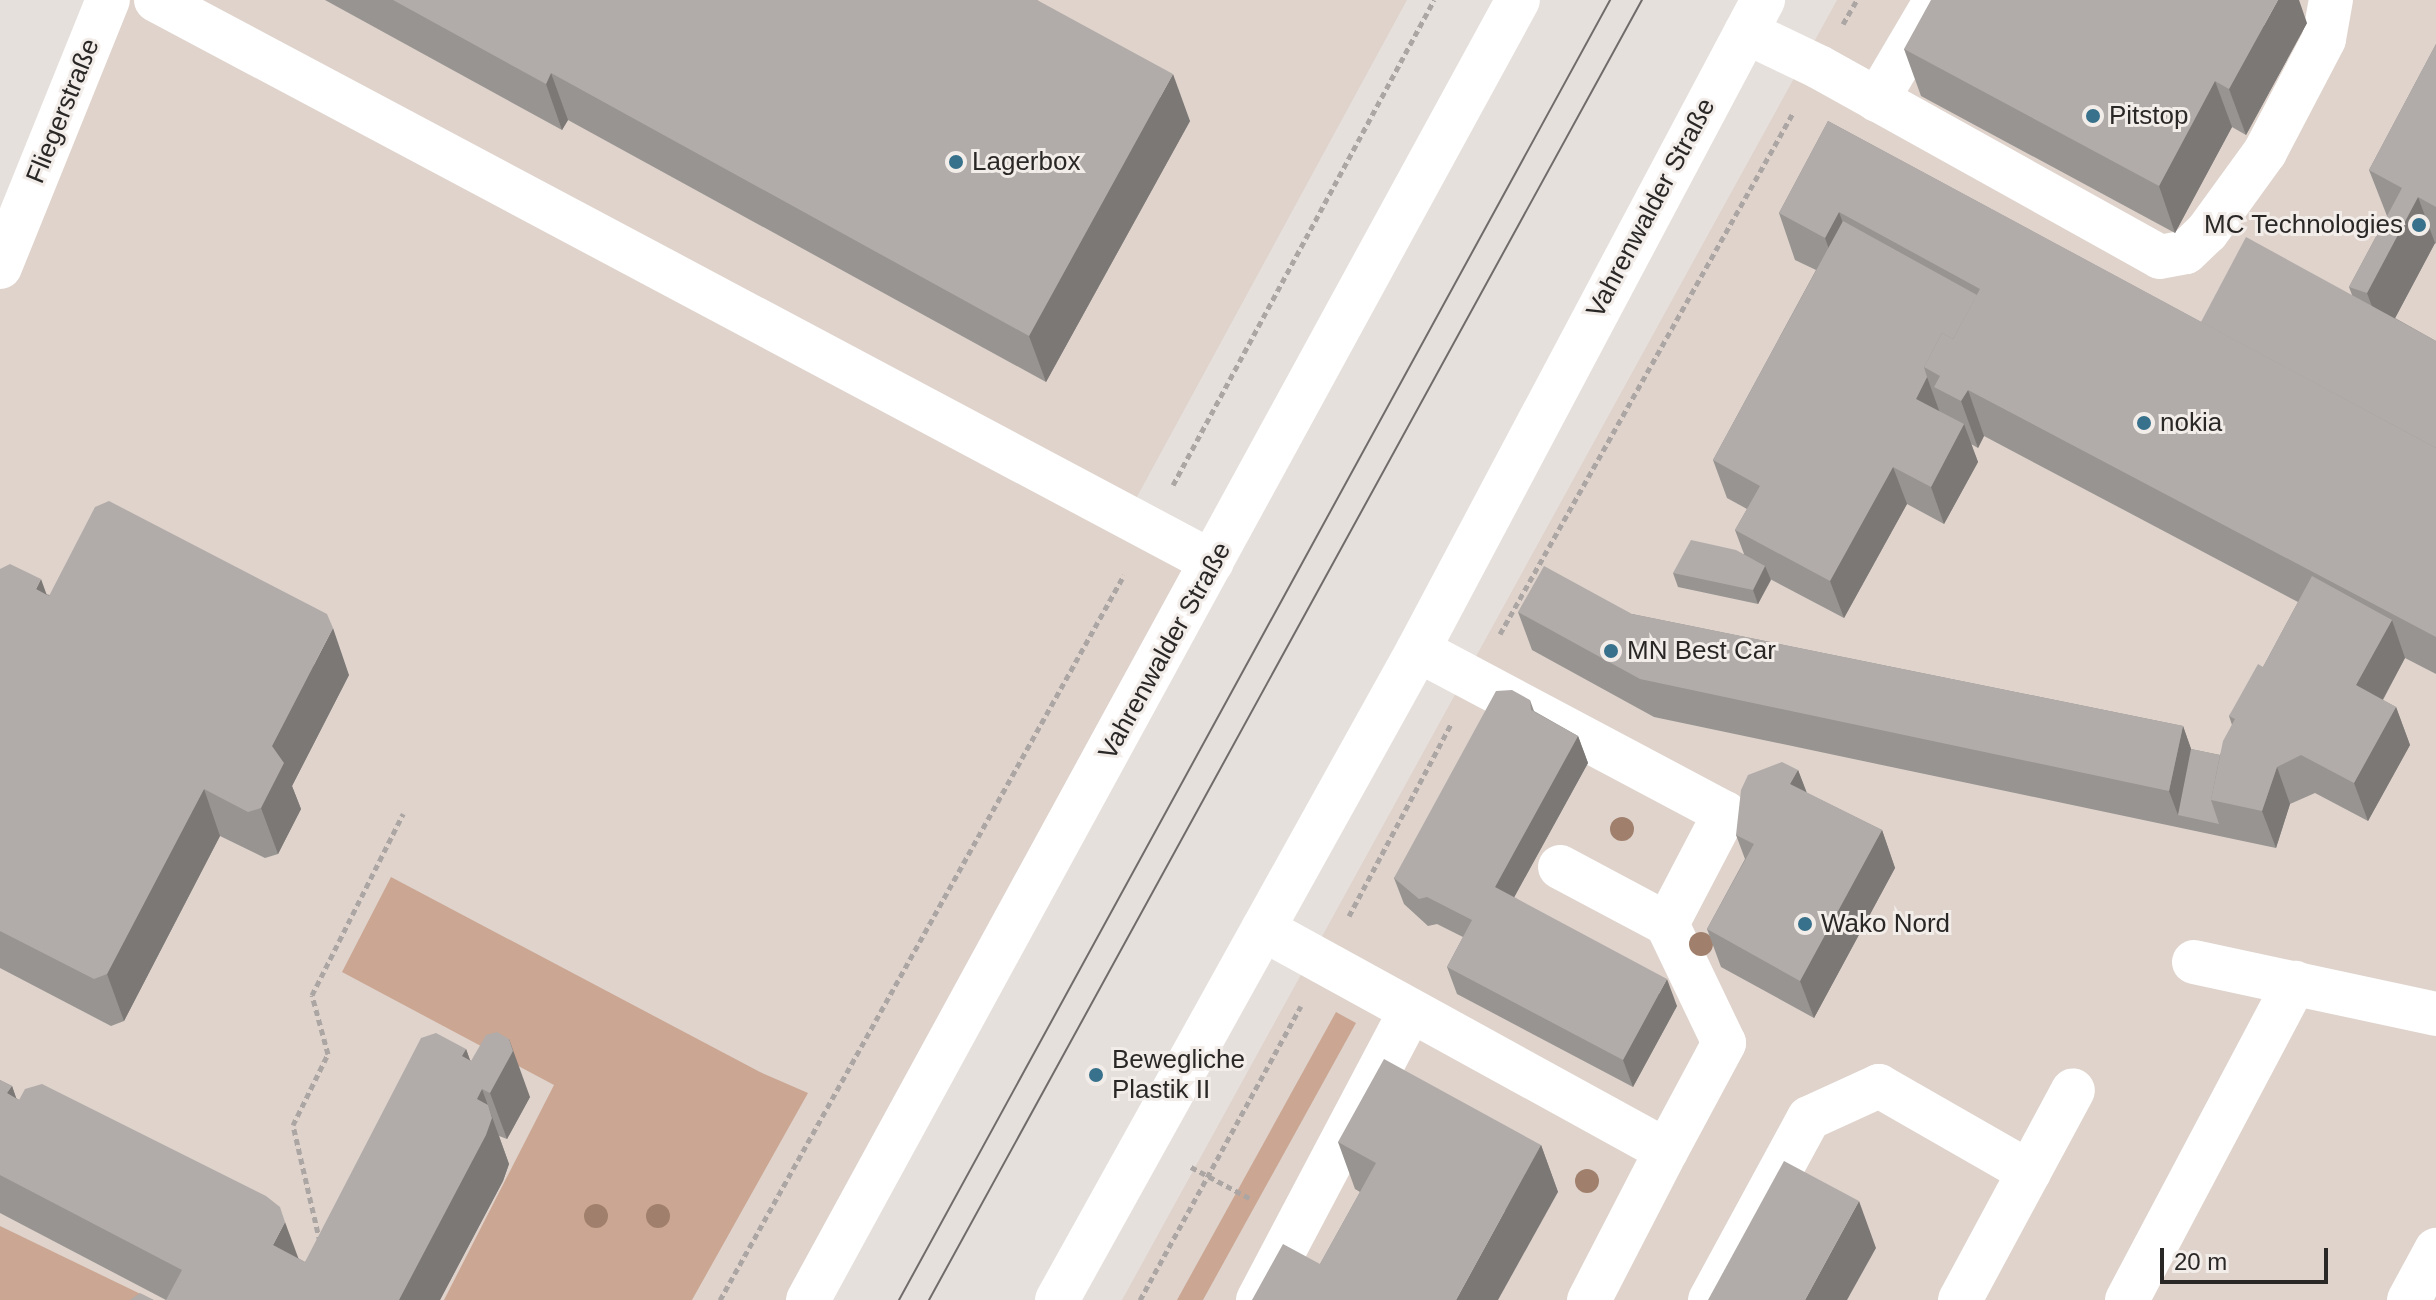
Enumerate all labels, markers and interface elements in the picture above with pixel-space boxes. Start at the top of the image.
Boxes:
street label: Fliegerstraße [20,34,106,188]
street label: Vahrenwalder Straße [1580,93,1722,323]
place label: Pitstop [2109,100,2188,132]
marker: Pitstop [2084,107,2102,125]
place label: Lagerbox [972,146,1080,178]
marker: Lagerbox [947,153,965,171]
place label: MC Technologies [2204,209,2403,241]
marker: MC Technologies [2410,216,2428,234]
place label: nokia [2160,407,2222,439]
marker: nokia [2135,414,2153,432]
street label: Vahrenwalder Straße [1092,537,1238,765]
place label: MN Best Car [1627,635,1776,667]
marker: MN Best Car [1602,642,1620,660]
place label: Wako Nord [1821,908,1950,940]
marker: Wako Nord [1796,915,1814,933]
place label: Bewegliche Plastik II [1112,1044,1245,1106]
marker: Bewegliche Plastik II [1087,1066,1105,1084]
scale bar [2164,1232,2332,1282]
text: 20 m [2174,1248,2227,1275]

